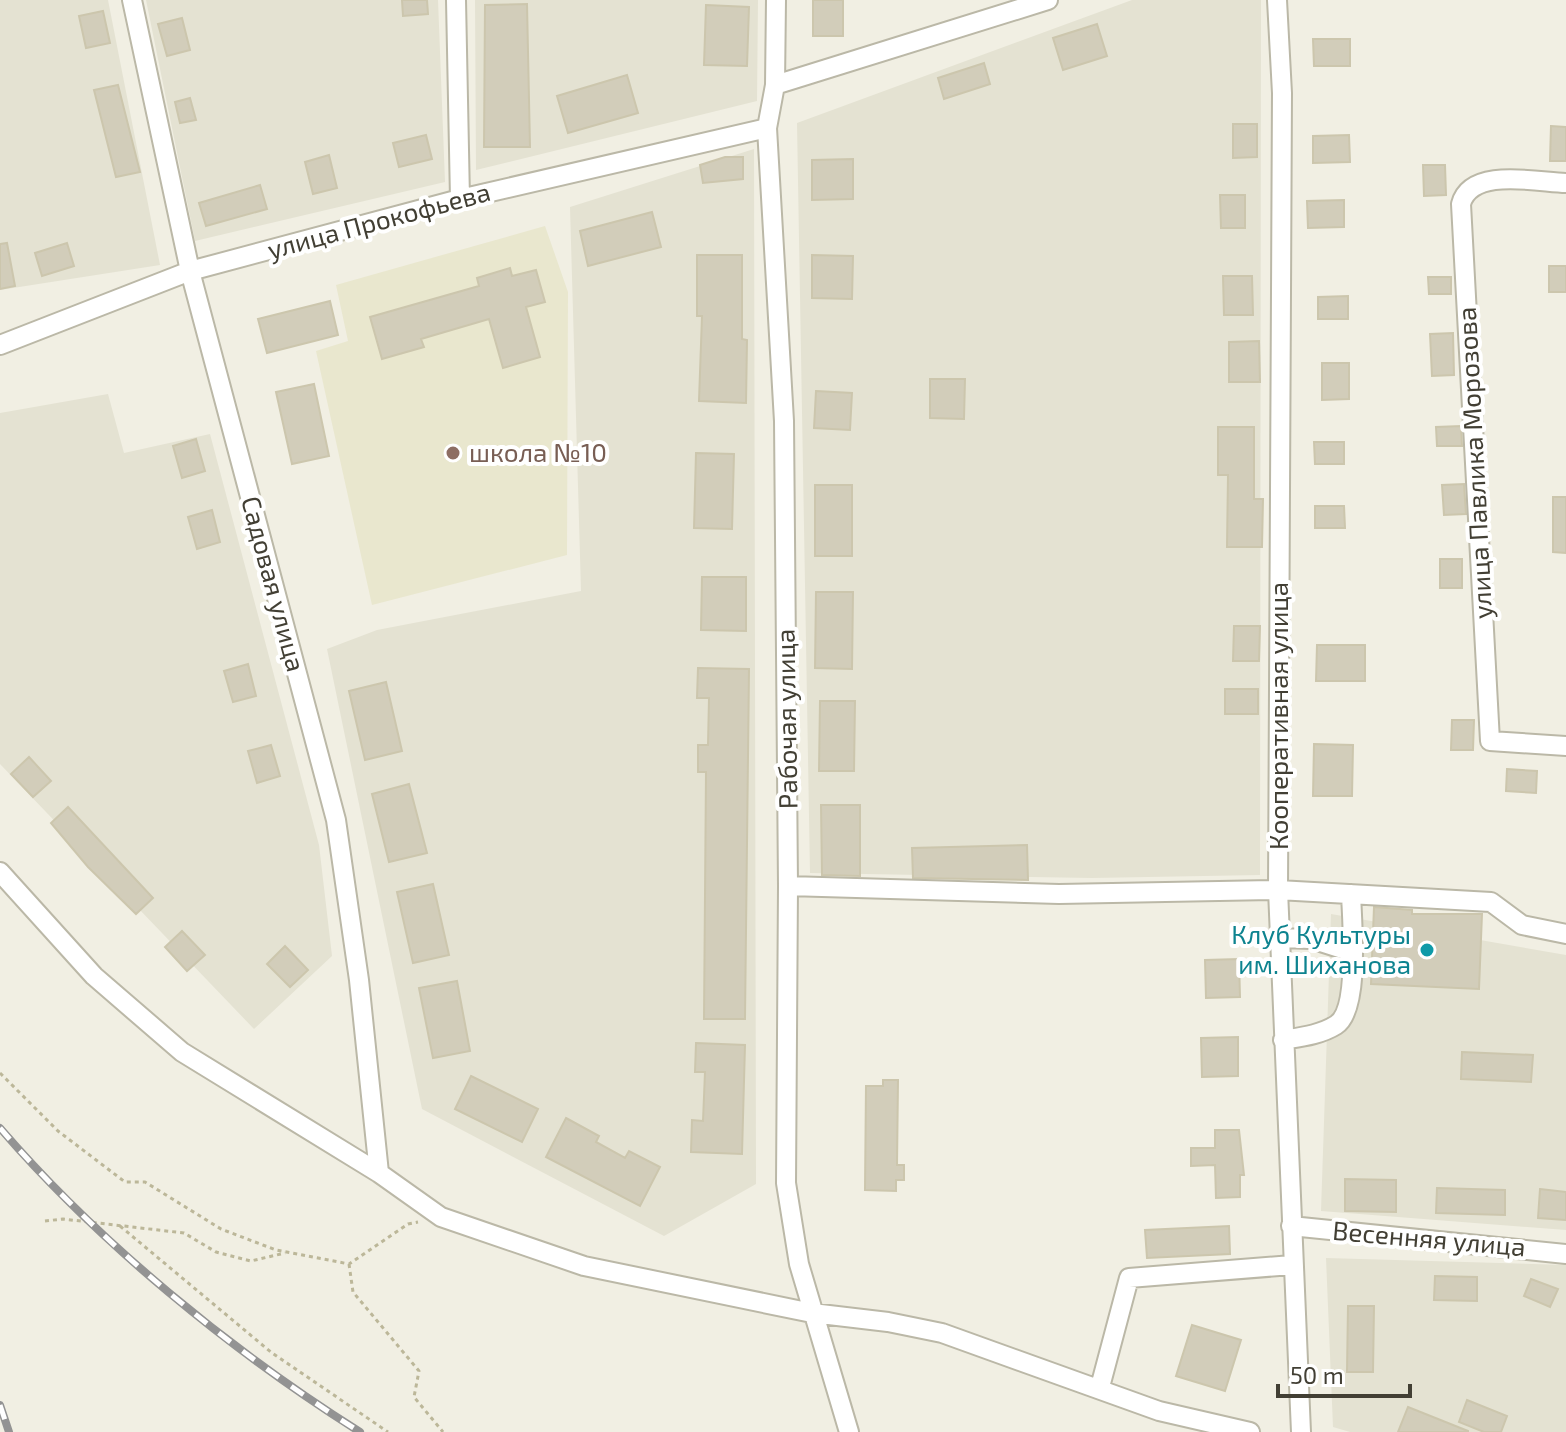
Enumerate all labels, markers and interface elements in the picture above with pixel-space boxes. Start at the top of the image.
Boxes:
street label: улица Прокофьева [264,175,494,265]
street label: улица Павлика Морозова [1450,306,1498,620]
place label: школа №10 [469,436,607,467]
marker: школа №10 [444,444,462,462]
street label: Садовая улица [235,492,313,675]
street label: Кооперативная улица [1262,582,1294,850]
street label: Рабочая улица [768,629,804,809]
place label: Клуб Культуры им. Шиханова [1231,918,1411,979]
marker: Клуб Культуры им. Шиханова [1418,941,1436,959]
street label: Весенняя улица [1331,1214,1527,1262]
scale bar [1278,1348,1410,1398]
text: 50 m [1290,1360,1344,1389]

